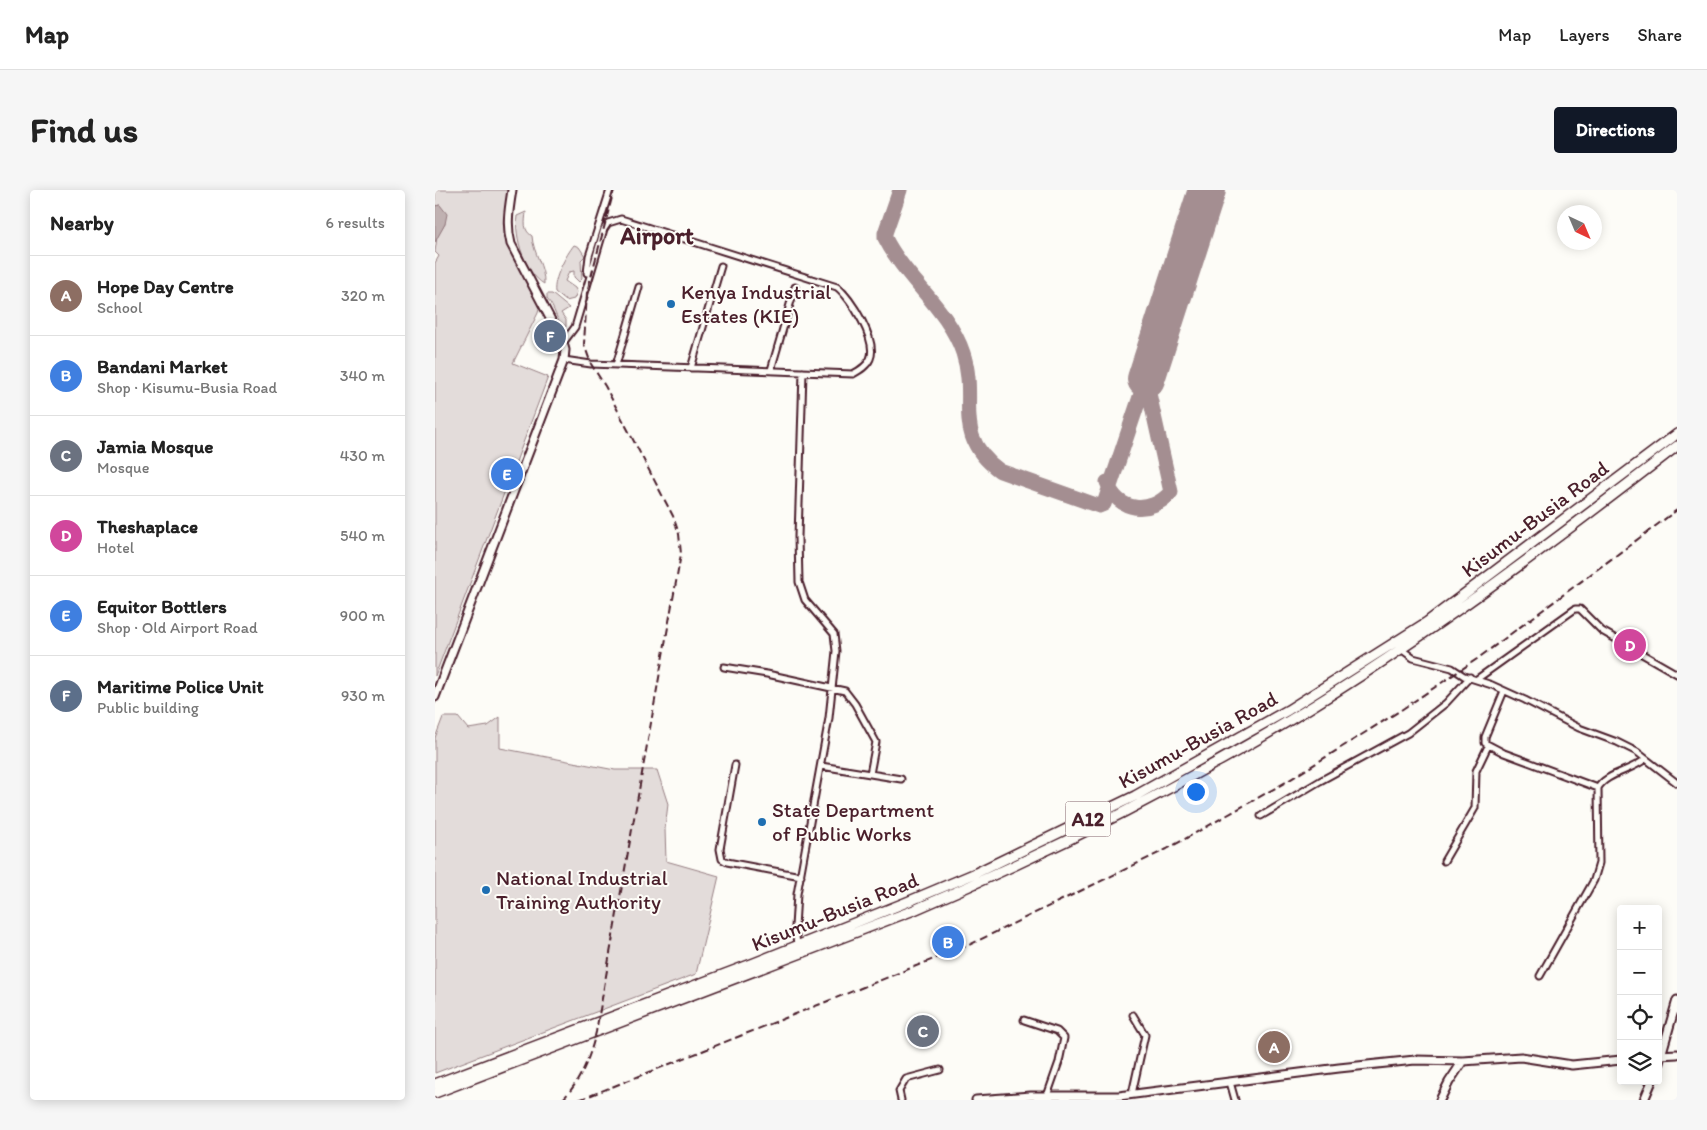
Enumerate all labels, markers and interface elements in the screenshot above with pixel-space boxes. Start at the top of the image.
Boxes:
text: Map [25,20,69,49]
text: Map [1498,24,1531,46]
text: Layers [1559,24,1609,46]
text: Share [1637,24,1682,46]
button: Directions [1554,107,1677,153]
text: Find us [30,109,138,151]
north arrow [1557,205,1602,250]
text: Nearby [50,210,114,235]
text: 6 results [325,213,385,232]
district label: Airport [619,221,694,251]
text: Hope Day Centre [97,275,234,298]
place label: Kenya Industrial Estates (KIE) [681,279,831,328]
text: A [61,286,71,305]
text: 320 m [341,286,385,305]
text: School [97,298,143,317]
marker: Kenya Industrial Estates (KIE) [665,298,677,310]
pin: F [534,317,566,355]
text: Bandani Market [97,355,228,378]
text: B [61,366,71,385]
text: 340 m [340,366,385,385]
text: Shop · Kisumu-Busia Road [97,378,277,397]
text: Jamia Mosque [97,435,214,458]
text: C [61,446,71,465]
text: 430 m [340,446,385,465]
pin: E [491,455,523,493]
street label: Kisumu-Busia Road [1456,455,1614,582]
text: Mosque [97,458,150,477]
text: Theshaplace [97,515,198,538]
text: D [61,526,71,545]
text: 540 m [340,526,385,545]
text: Hotel [97,538,134,557]
text: Equitor Bottlers [97,595,227,618]
text: E [62,606,70,625]
text: 900 m [340,606,385,625]
text: Shop · Old Airport Road [97,618,258,637]
pin: D [1614,626,1646,664]
text: Maritime Police Unit [97,675,264,698]
street label: Kisumu-Busia Road [1114,685,1282,794]
text: F [62,686,70,705]
text: 930 m [341,686,385,705]
text: Public building [97,698,199,717]
your location [1183,779,1209,805]
place label: State Department of Public Works [772,797,934,846]
road number: A12 [1065,802,1111,836]
marker: State Department of Public Works [756,816,768,828]
place label: National Industrial Training Authority [496,865,668,914]
street label: Kisumu-Busia Road [748,866,922,956]
marker: National Industrial Training Authority [480,884,492,896]
map controls [1617,905,1662,1085]
button: + [1617,905,1662,950]
pin: B [932,923,964,961]
button: − [1617,950,1662,995]
button: locate [1617,995,1662,1040]
pin: C [907,1012,939,1050]
pin: A [1258,1028,1290,1066]
button: layers [1617,1040,1662,1085]

